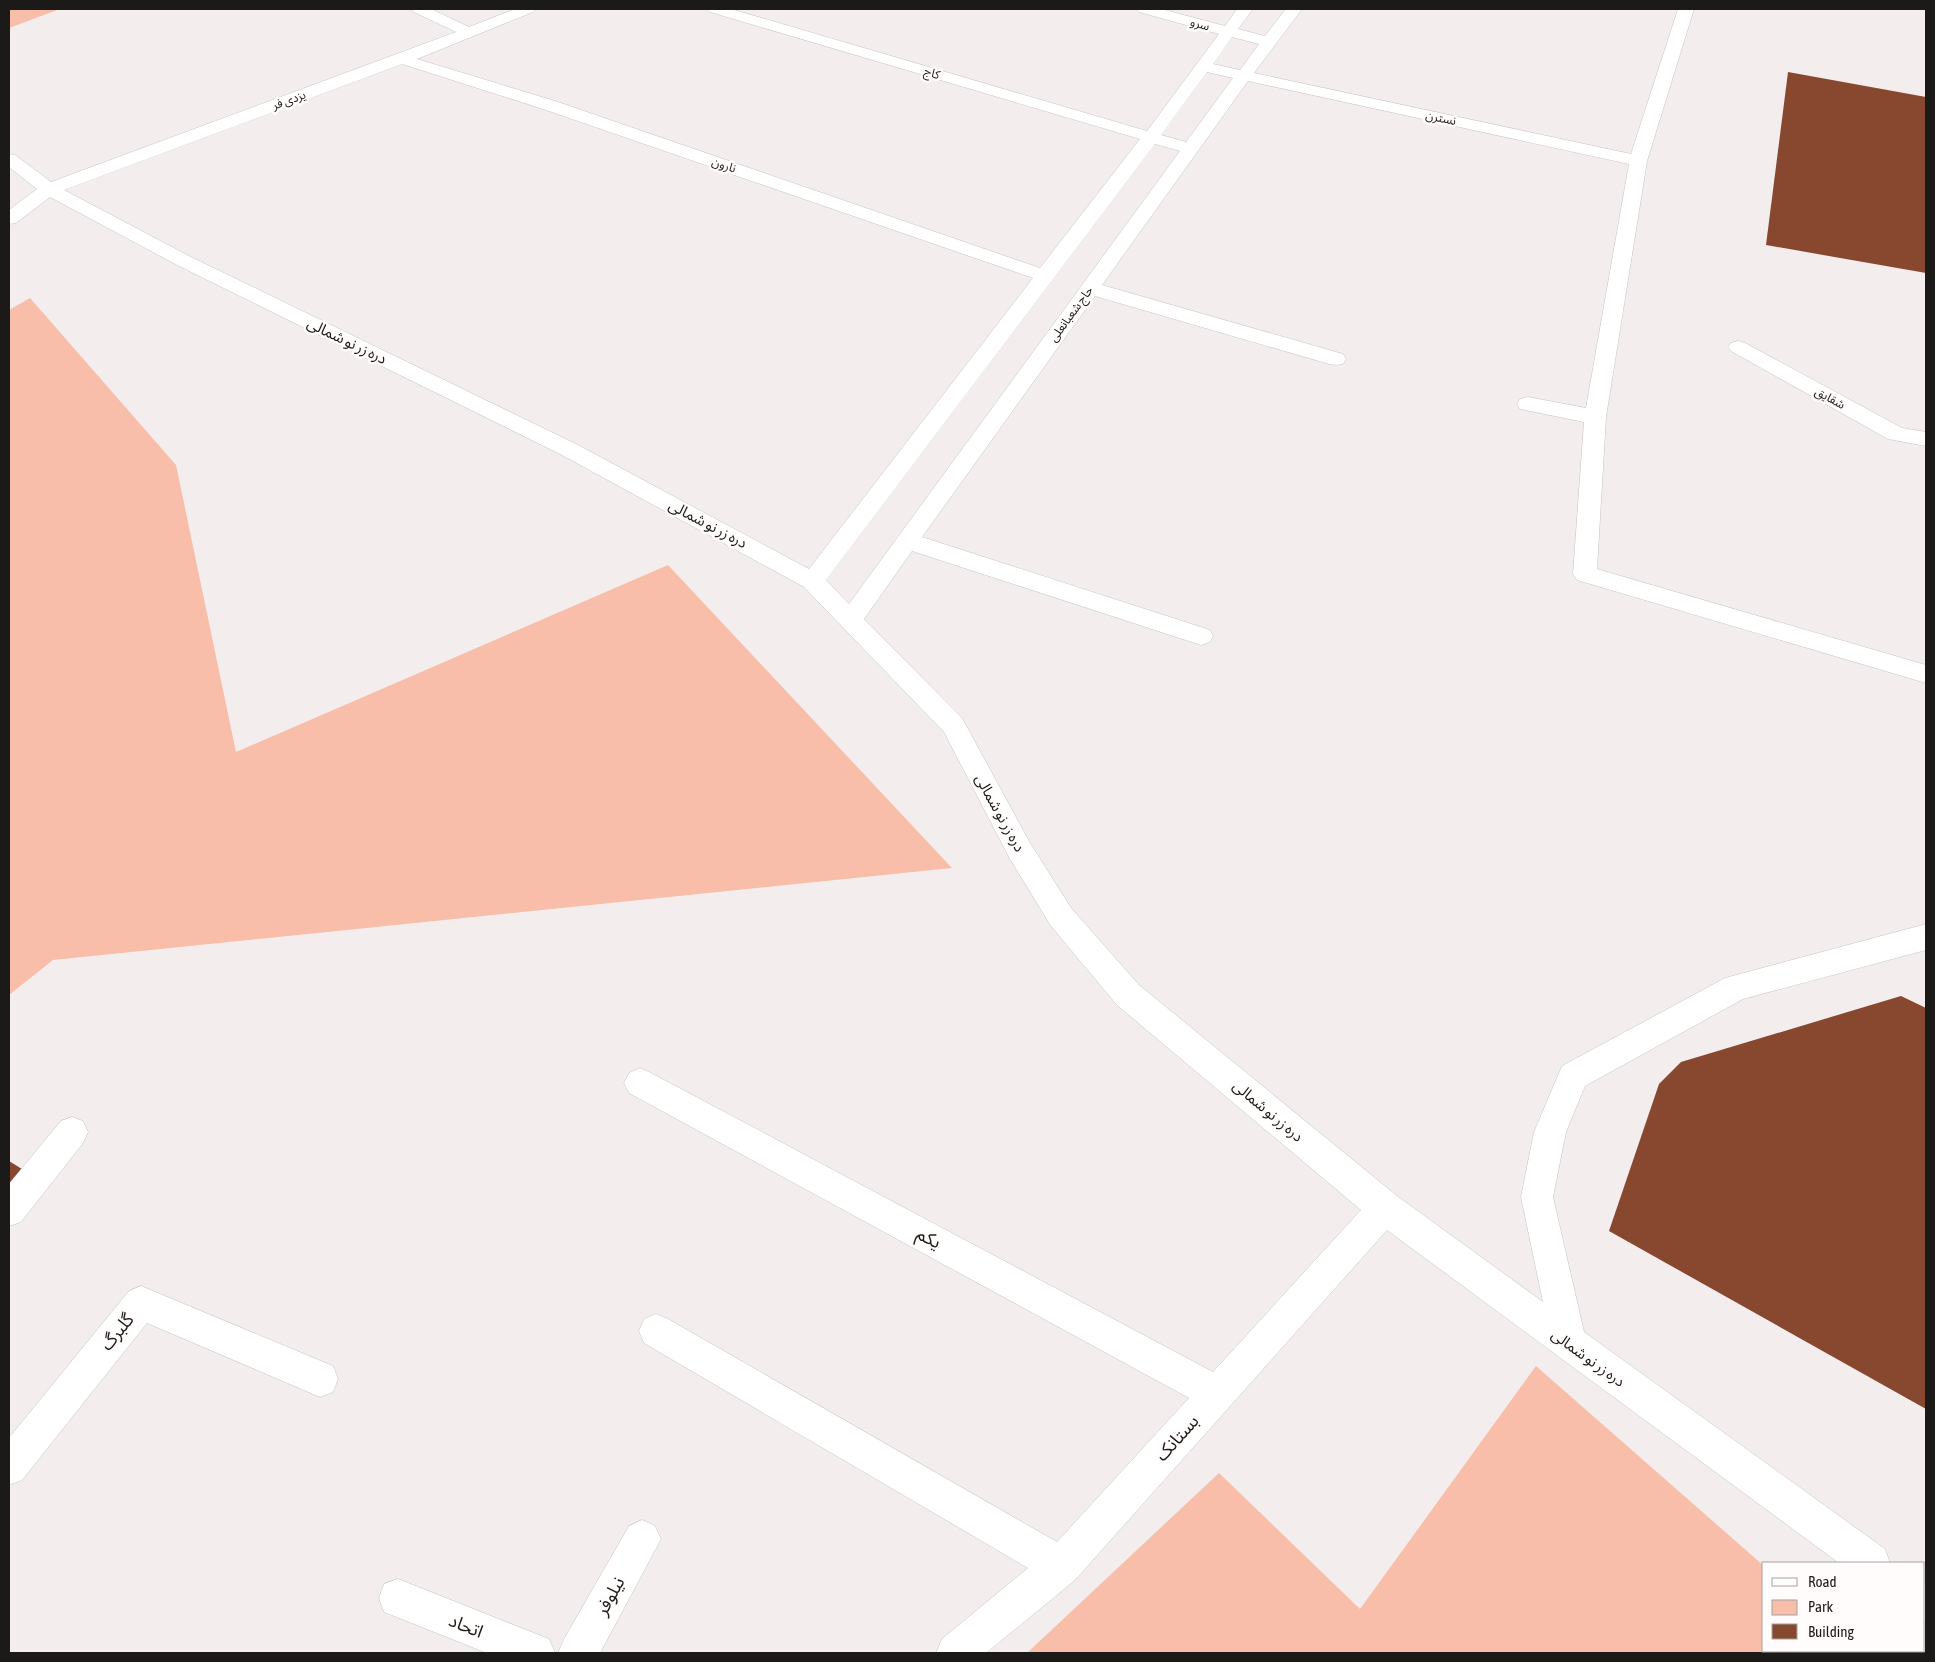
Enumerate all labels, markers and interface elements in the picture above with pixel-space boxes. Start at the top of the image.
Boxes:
street label: سرو [1189,15,1211,33]
street label: کاج [922,64,943,84]
street label: یزدی فر [269,87,308,113]
street label: نسترن [1424,108,1458,128]
street label: نارون [710,154,738,176]
street label: حاج شعبانعلی [1046,284,1097,346]
street label: دره زر نو شمالی [304,314,390,368]
street label: شقایق [1812,384,1847,413]
street label: دره زر نو شمالی [666,496,750,552]
street label: دره زر نو شمالی [971,771,1029,855]
street label: دره زر نو شمالی [1229,1076,1307,1146]
street label: یکم [912,1222,945,1255]
street label: گلبرگ [95,1309,139,1355]
street label: دره زر نو شمالی [1548,1325,1628,1391]
street label: بستانک [1151,1410,1203,1465]
legend [1762,1562,1925,1652]
street label: نیلوفر [590,1573,629,1620]
text: Road [1808,1573,1837,1590]
text: Park [1808,1598,1833,1615]
street label: اتحاد [446,1609,486,1642]
text: Building [1808,1623,1854,1640]

